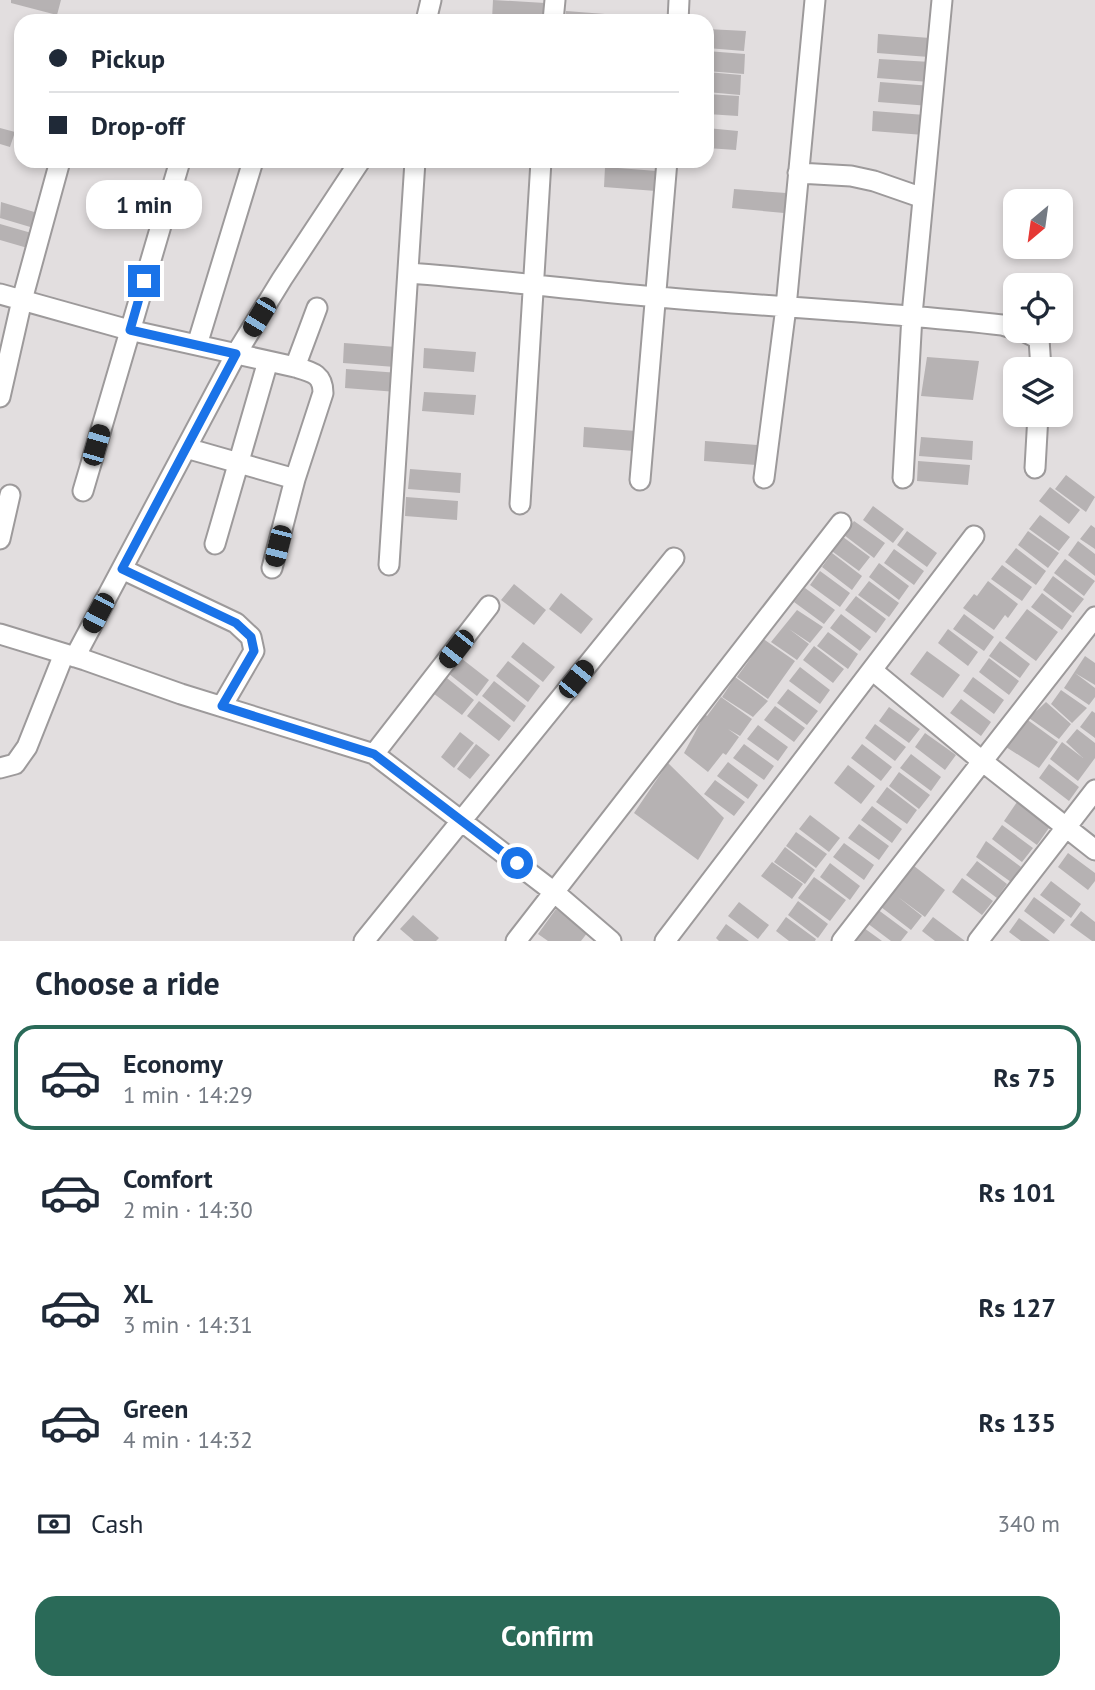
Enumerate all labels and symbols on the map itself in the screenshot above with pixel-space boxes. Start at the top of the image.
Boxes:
callout: 1 min [86,180,202,229]
north arrow [1003,189,1073,259]
route end [128,265,160,297]
car [240,294,279,340]
car [81,422,112,468]
car [263,523,294,569]
car [79,590,118,636]
car [435,626,478,672]
car [555,656,598,702]
route start [501,847,533,879]

